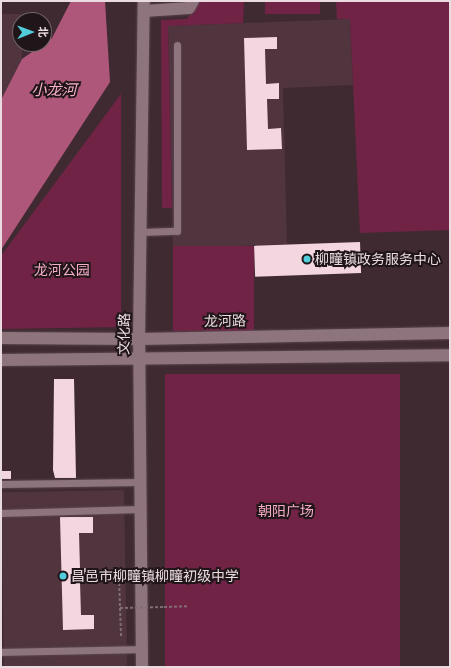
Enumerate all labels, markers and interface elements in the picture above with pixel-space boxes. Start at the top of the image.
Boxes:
north arrow [12,12,52,52]
text: 北 [37,26,50,37]
water label: 小龙河 [32,81,76,99]
place label: 柳疃镇政务服务中心 [315,251,441,267]
marker: 柳疃镇政务服务中心 [302,254,312,264]
park label: 龙河公园 [34,262,90,278]
street label: 龙河路 [204,312,246,330]
street label: 文化路 [115,313,133,355]
park label: 朝阳广场 [258,503,314,519]
place label: 昌邑市柳疃镇柳疃初级中学 [71,568,239,584]
marker: 昌邑市柳疃镇柳疃初级中学 [58,571,68,581]

